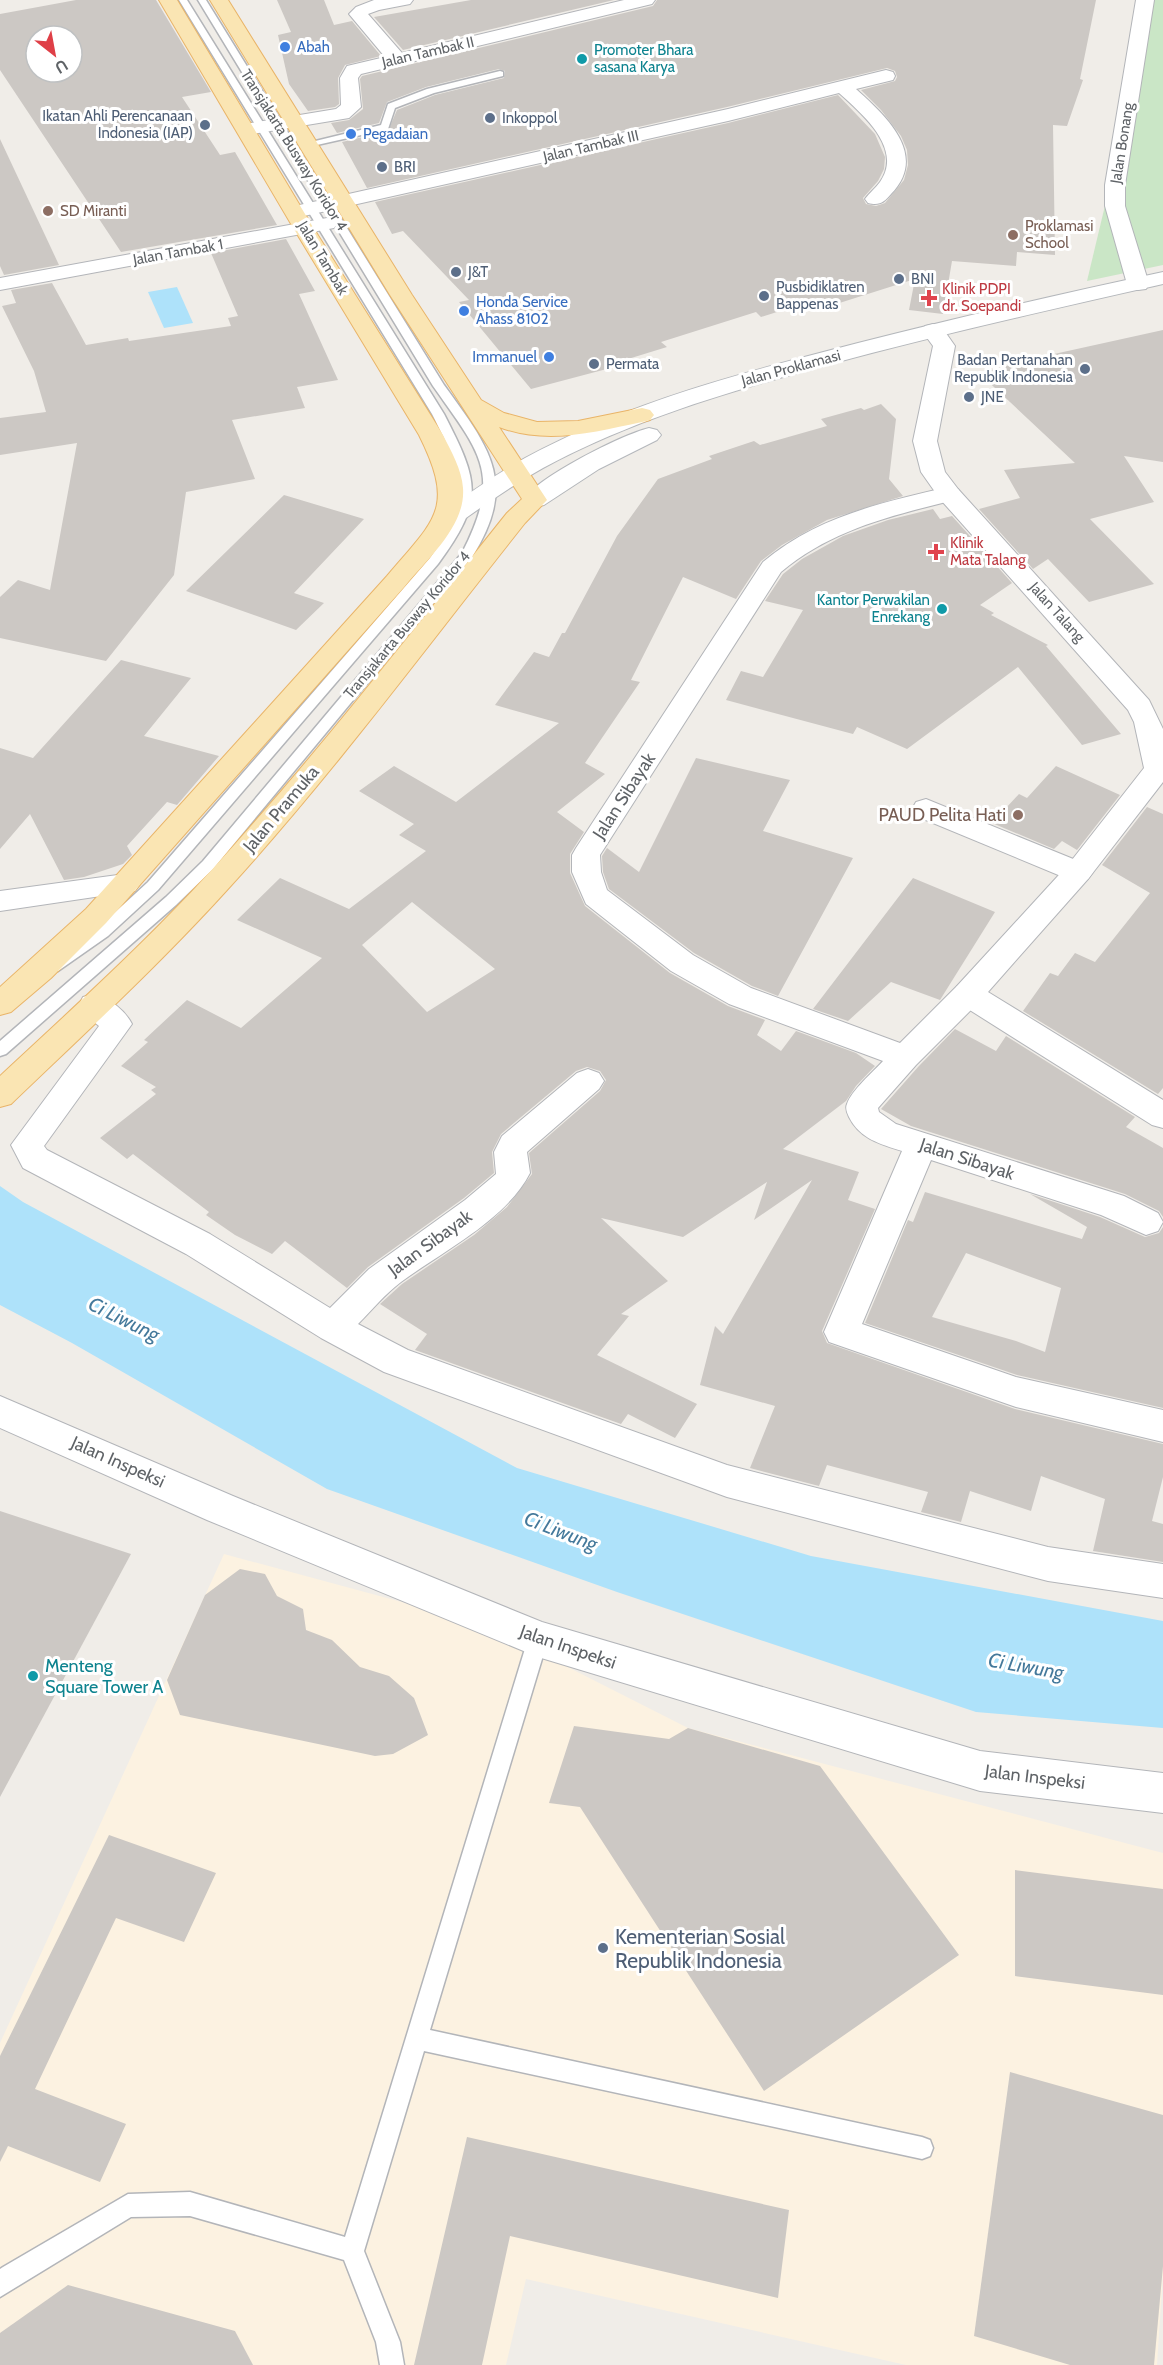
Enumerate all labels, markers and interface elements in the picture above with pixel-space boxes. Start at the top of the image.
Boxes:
north arrow [24,24,84,84]
street label: Jalan Tambak II [379,33,476,72]
place label: Abah [297,38,330,56]
marker: Abah [278,40,292,54]
place label: Promoter Bhara sasana Karya [594,41,694,76]
marker: Promoter Bhara sasana Karya [575,52,589,66]
text: U [52,55,71,78]
street label: Transjakarta Busway Koridor 4 [237,66,351,234]
street label: Jalan Bonang [1107,101,1137,186]
place label: Ikatan Ahli Perencanaan Indonesia (IAP) [42,107,193,142]
place label: Inkoppol [502,109,558,127]
marker: Inkoppol [483,111,497,125]
marker: Ikatan Ahli Perencanaan Indonesia (IAP) [198,118,212,132]
place label: Pegadaian [363,125,428,143]
street label: Jalan Tambak III [540,126,641,166]
marker: Pegadaian [344,127,358,141]
place label: BRI [394,158,416,176]
marker: BRI [375,160,389,174]
place label: SD Miranti [60,202,127,220]
marker: SD Miranti [41,204,55,218]
street label: Jalan Tambak [293,217,352,298]
place label: Proklamasi School [1025,217,1093,252]
marker: Proklamasi School [1006,228,1020,242]
street label: Jalan Tambak 1 [130,235,225,269]
place label: J&T [467,263,488,281]
marker: J&T [449,265,463,279]
place label: BNI [911,270,934,288]
marker: BNI [892,272,906,286]
place label: Pusbidiklatren Bappenas [776,278,865,313]
place label: Klinik PDPI dr. Soepandi [942,280,1021,315]
marker: Pusbidiklatren Bappenas [757,289,771,303]
marker: Klinik PDPI dr. Soepandi [920,289,938,307]
place label: Honda Service Ahass 8102 [476,293,568,328]
marker: Honda Service Ahass 8102 [457,304,471,318]
street label: Jalan Proklamasi [739,346,843,390]
place label: Immanuel [472,348,537,366]
marker: Immanuel [542,350,556,364]
place label: Badan Pertanahan Republik Indonesia [954,351,1074,386]
place label: Permata [606,355,660,373]
marker: Permata [587,357,601,371]
marker: Badan Pertanahan Republik Indonesia [1078,362,1092,376]
place label: JNE [980,388,1004,406]
marker: JNE [962,390,976,404]
place label: Klinik Mata Talang [950,534,1026,569]
marker: Klinik Mata Talang [927,543,945,561]
street label: Transjakarta Busway Koridor 4 [340,547,474,702]
street label: Jalan Talang [1025,578,1089,646]
place label: Kantor Perwakilan Enrekang [817,591,931,626]
marker: Kantor Perwakilan Enrekang [935,602,949,616]
street label: Jalan Sibayak [587,748,660,844]
street label: Jalan Pramuka [238,761,324,858]
place label: PAUD Pelita Hati [878,804,1006,826]
marker: PAUD Pelita Hati [1011,808,1025,822]
street label: Jalan Sibayak [916,1133,1018,1185]
street label: Jalan Sibayak [383,1205,477,1281]
water label: Ci Liwung [84,1291,164,1347]
street label: Jalan Inspeksi [67,1431,168,1493]
water label: Ci Liwung [521,1506,602,1556]
street label: Jalan Inspeksi [516,1620,619,1674]
water label: Ci Liwung [986,1648,1066,1685]
place label: Menteng Square Tower A [45,1655,163,1698]
marker: Menteng Square Tower A [26,1669,40,1683]
street label: Jalan Inspeksi [983,1760,1086,1794]
place label: Kementerian Sosial Republik Indonesia [615,1924,785,1973]
marker: Kementerian Sosial Republik Indonesia [596,1941,610,1955]

